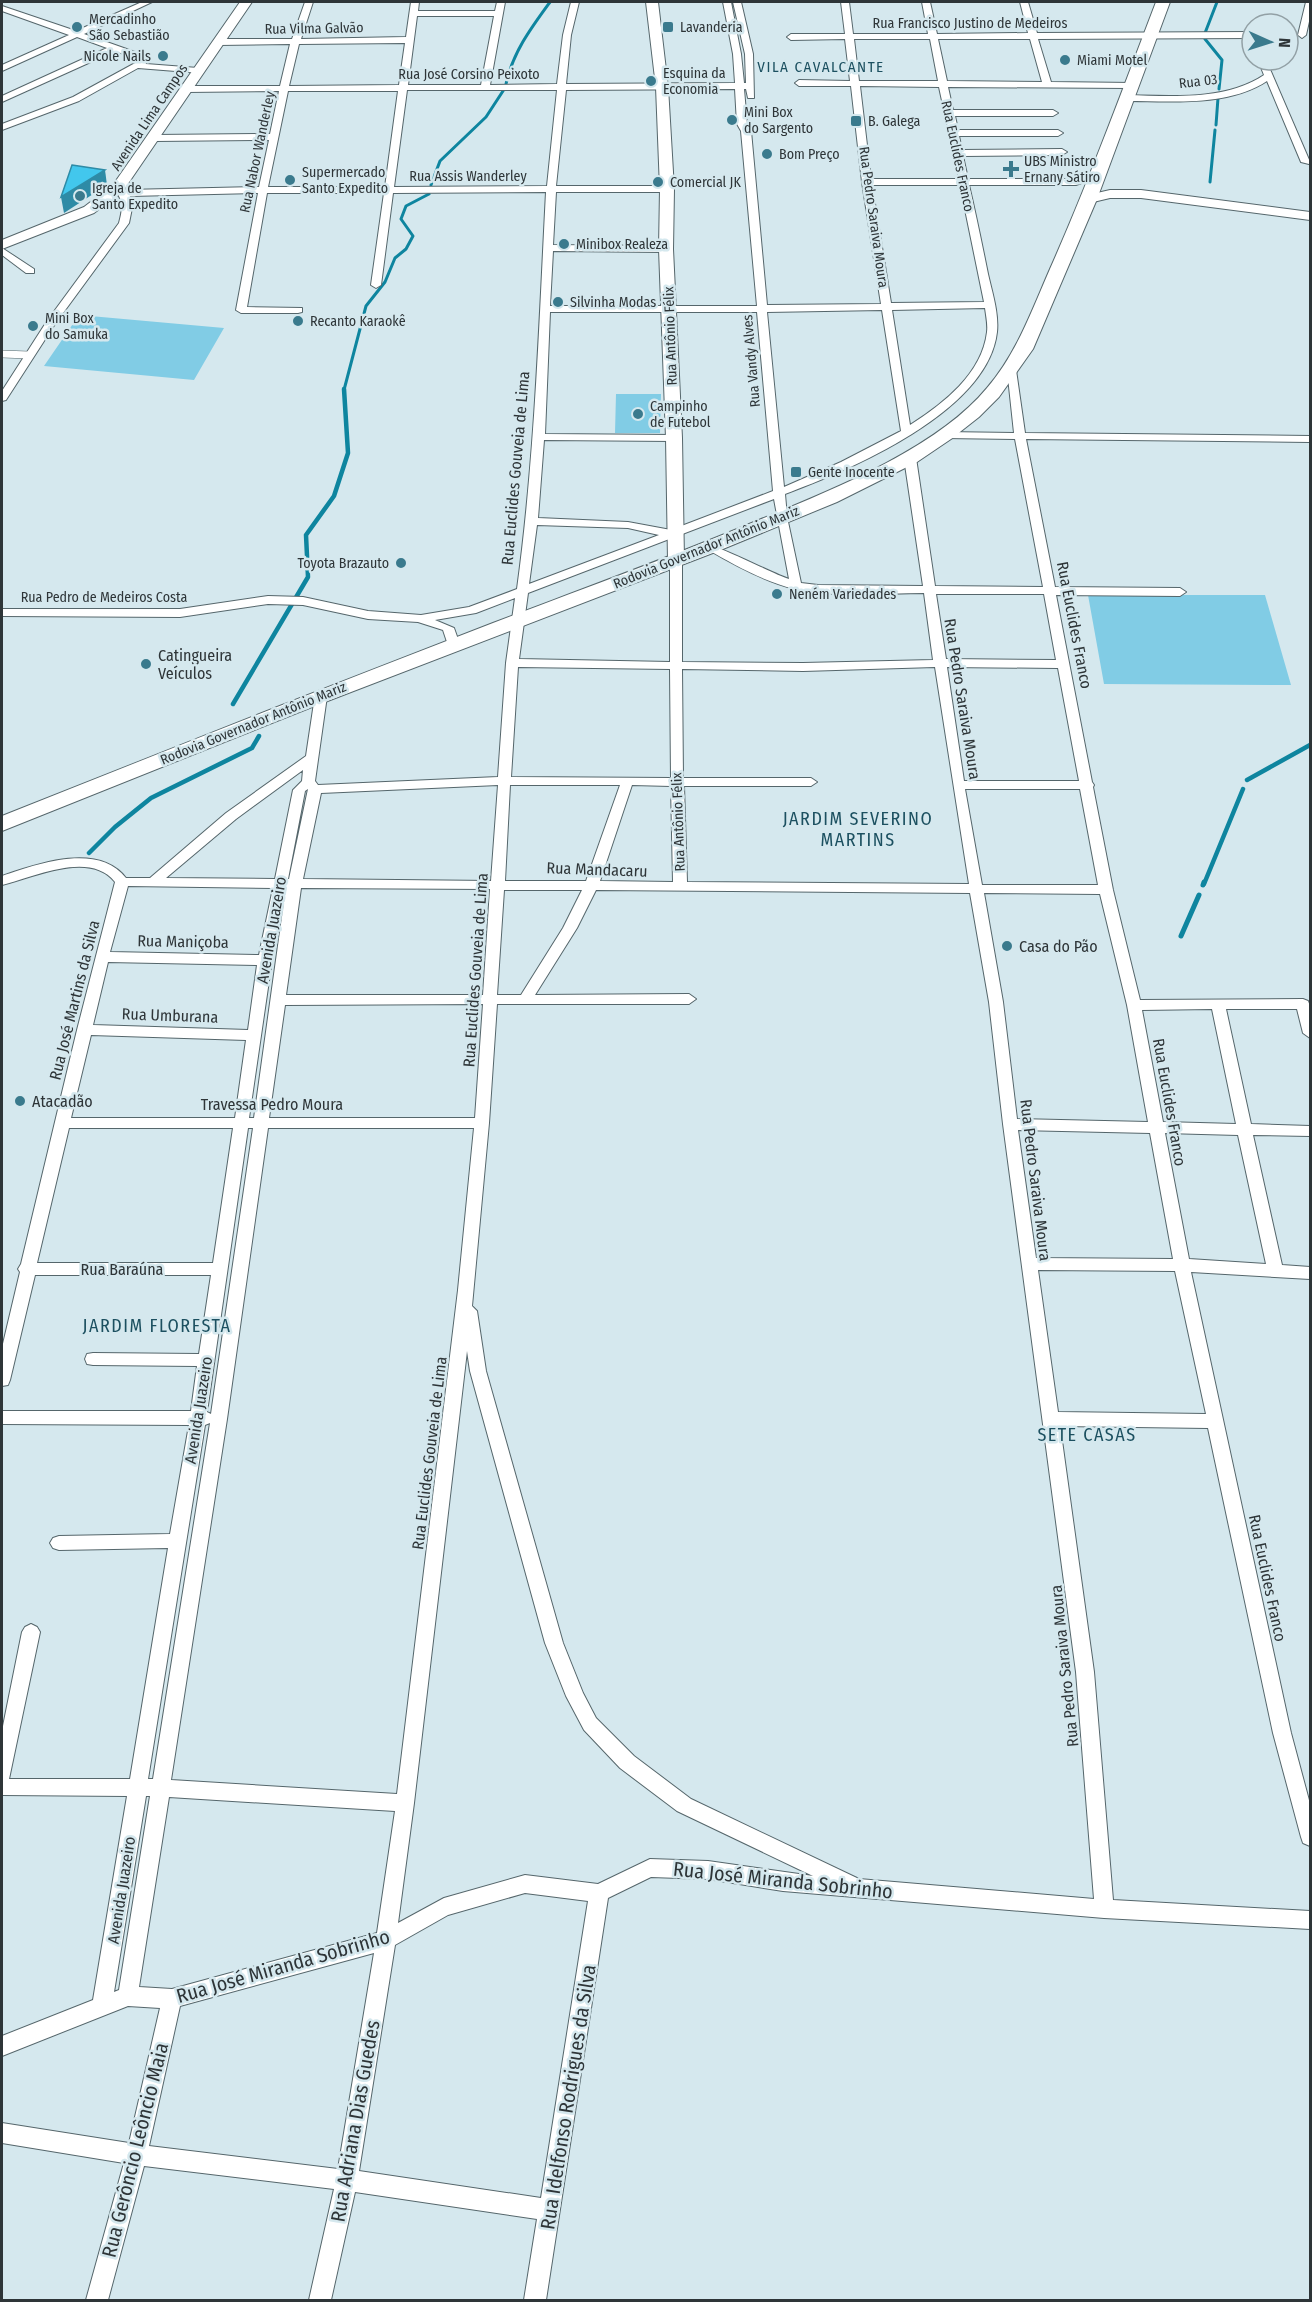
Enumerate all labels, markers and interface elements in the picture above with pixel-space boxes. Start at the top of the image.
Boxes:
place label: Mercadinho São Sebastião [89,11,170,44]
north arrow [1240,12,1300,72]
street label: Rua Francisco Justino de Medeiros [873,15,1067,32]
street label: Rua Vilma Galvão [264,19,364,38]
place label: Lavanderia [680,19,743,36]
marker: Mercadinho São Sebastião [70,20,84,34]
marker: Lavanderia [661,20,675,34]
text: N [1275,37,1294,48]
place label: Nicole Nails [83,48,151,65]
marker: Nicole Nails [156,49,170,63]
place label: Miami Motel [1077,52,1148,69]
marker: Miami Motel [1058,53,1072,67]
district label: VILA CAVALCANTE [757,58,885,76]
street label: Avenida Lima Campos [107,61,191,174]
place label: Esquina da Economia [663,65,726,98]
street label: Rua José Corsino Peixoto [398,66,540,83]
street label: Rua 03 [1178,71,1218,92]
marker: Esquina da Economia [644,74,658,88]
street label: Rua Nabor Wanderley [236,89,279,214]
street label: Rua Euclides Franco [937,99,978,213]
place label: Mini Box do Sargento [744,104,813,137]
marker: Mini Box do Sargento [725,113,739,127]
place label: B. Galega [868,113,921,130]
marker: B. Galega [849,114,863,128]
street label: Rua Pedro Saraiva Moura [855,145,892,289]
place label: Bom Preço [779,146,840,163]
marker: Bom Preço [760,147,774,161]
place label: UBS Ministro Ernany Sátiro [1024,153,1100,186]
marker: UBS Ministro Ernany Sátiro [1002,160,1020,178]
place label: Supermercado Santo Expedito [302,164,388,197]
street label: Rua Assis Wanderley [409,168,527,185]
marker: Supermercado Santo Expedito [283,173,297,187]
place label: Comercial JK [670,174,741,191]
marker: Comercial JK [651,175,665,189]
place label: Igreja de Santo Expedito [92,180,178,213]
marker: Igreja de Santo Expedito [73,189,87,203]
place label: Minibox Realeza [576,236,668,253]
marker: Minibox Realeza [557,237,571,251]
street label: Rua Antônio Félix [660,285,681,386]
place label: Silvinha Modas [570,294,656,311]
marker: Silvinha Modas [551,295,565,309]
place label: Mini Box do Samuka [45,310,108,343]
place label: Recanto Karaokê [310,313,406,330]
marker: Recanto Karaokê [291,314,305,328]
street label: Rua Vandy Alves [739,314,764,408]
marker: Mini Box do Samuka [26,319,40,333]
street label: Rua Euclides Gouveia de Lima [498,370,533,566]
place label: Campinho de Futebol [650,398,711,431]
marker: Campinho de Futebol [631,407,645,421]
place label: Gente Inocente [808,464,895,481]
marker: Gente Inocente [789,465,803,479]
street label: Rodovia Governador Antônio Mariz [611,502,802,593]
place label: Toyota Brazauto [298,555,389,572]
marker: Toyota Brazauto [394,556,408,570]
street label: Rua Euclides Franco [1053,560,1096,690]
place label: Neném Variedades [789,586,896,603]
marker: Neném Variedades [770,587,784,601]
street label: Rua Pedro de Medeiros Costa [21,589,188,606]
street label: Rua Pedro Saraiva Moura [940,617,985,781]
place label: Catingueira Veículos [158,646,232,683]
marker: Catingueira Veículos [139,657,153,671]
street label: Rodovia Governador Antônio Mariz [158,678,349,769]
street label: Rua Antônio Félix [668,771,689,872]
district label: JARDIM SEVERINO MARTINS [783,808,933,851]
street label: Rua Mandacaru [546,858,648,881]
street label: Rua Euclides Gouveia de Lima [459,872,492,1068]
street label: Avenida Juazeiro [253,875,290,985]
street label: Rua José Martins da Silva [45,918,104,1082]
street label: Rua Maniçoba [137,931,229,952]
place label: Casa do Pão [1019,937,1098,956]
marker: Casa do Pão [1000,939,1014,953]
street label: Rua Umburana [121,1004,219,1027]
street label: Rua Euclides Franco [1149,1037,1190,1167]
place label: Atacadão [32,1092,93,1111]
marker: Atacadão [13,1094,27,1108]
street label: Travessa Pedro Moura [201,1095,343,1114]
street label: Rua Pedro Saraiva Moura [1016,1098,1055,1262]
street label: Rua Baraúna [81,1260,164,1279]
district label: JARDIM FLORESTA [83,1315,231,1337]
street label: Avenida Juazeiro [181,1355,216,1465]
street label: Rua Euclides Gouveia de Lima [408,1355,451,1551]
district label: SETE CASAS [1037,1424,1137,1446]
street label: Rua Euclides Franco [1245,1513,1290,1643]
street label: Rua Pedro Saraiva Moura [1047,1584,1082,1748]
street label: Avenida Juazeiro [104,1835,139,1945]
street label: Rua José Miranda Sobrinho [672,1857,894,1903]
street label: Rua José Miranda Sobrinho [174,1924,392,2008]
street label: Rua Idelfonso Rodrigues da Silva [535,1963,601,2231]
street label: Rua Adriana Dias Guedes [325,2018,385,2224]
street label: Rua Gerôncio Leôncio Maia [97,2040,173,2260]

